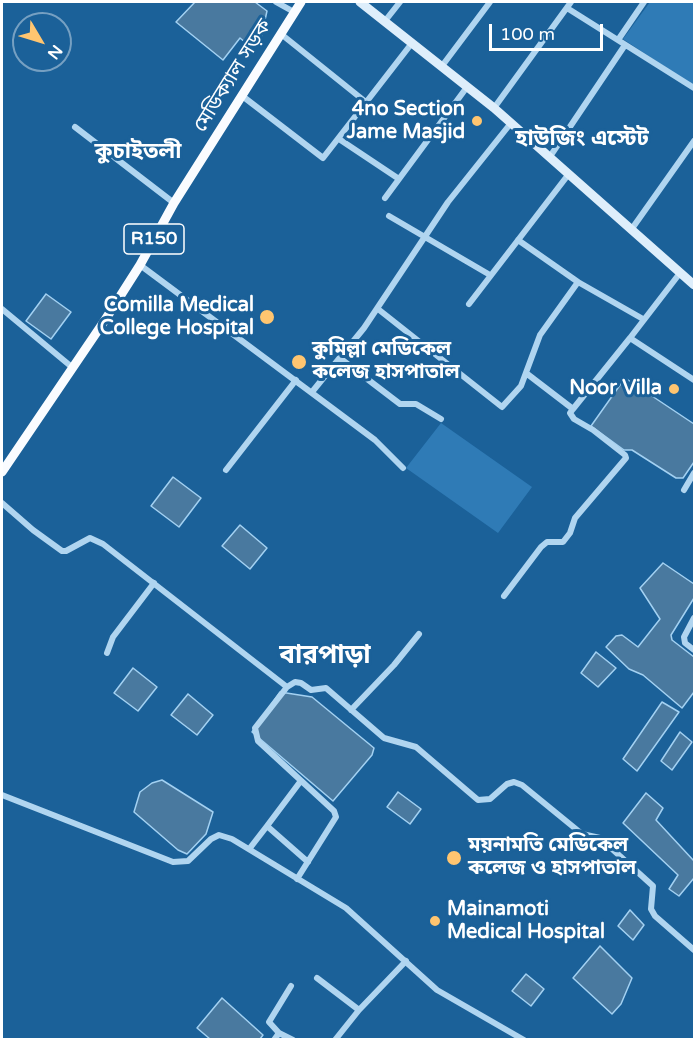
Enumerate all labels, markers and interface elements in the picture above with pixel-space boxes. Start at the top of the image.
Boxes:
north arrow [12,12,72,72]
scale bar [492,12,606,50]
street label: মেডিক্যাল সড়ক [189,15,277,137]
text: 100 m [500,23,555,45]
text: N [43,41,66,63]
place label: 4no Section Jame Masjid [347,98,465,145]
marker: 4no Section Jame Masjid [470,114,484,128]
district label: হাউজিং এস্টেট [515,126,649,152]
district label: কুচাইতলী [95,139,181,165]
road number: R150 [124,224,184,254]
place label: Comilla Medical College Hospital [100,294,254,341]
marker: Comilla Medical College Hospital [258,308,276,326]
place label: কুমিল্লা মেডিকেল কলেজ হাসপাতাল [312,338,460,385]
marker: কুমিল্লা মেডিকেল কলেজ হাসপাতাল [290,353,308,371]
place label: Noor Villa [569,377,662,401]
marker: Noor Villa [667,382,681,396]
district label: বারপাড়া [279,640,371,672]
place label: ময়নামতি মেডিকেল কলেজ ও হাসপাতাল [468,834,636,881]
marker: ময়নামতি মেডিকেল কলেজ ও হাসপাতাল [445,849,463,867]
place label: Mainamoti Medical Hospital [447,898,605,945]
marker: Mainamoti Medical Hospital [428,914,442,928]

